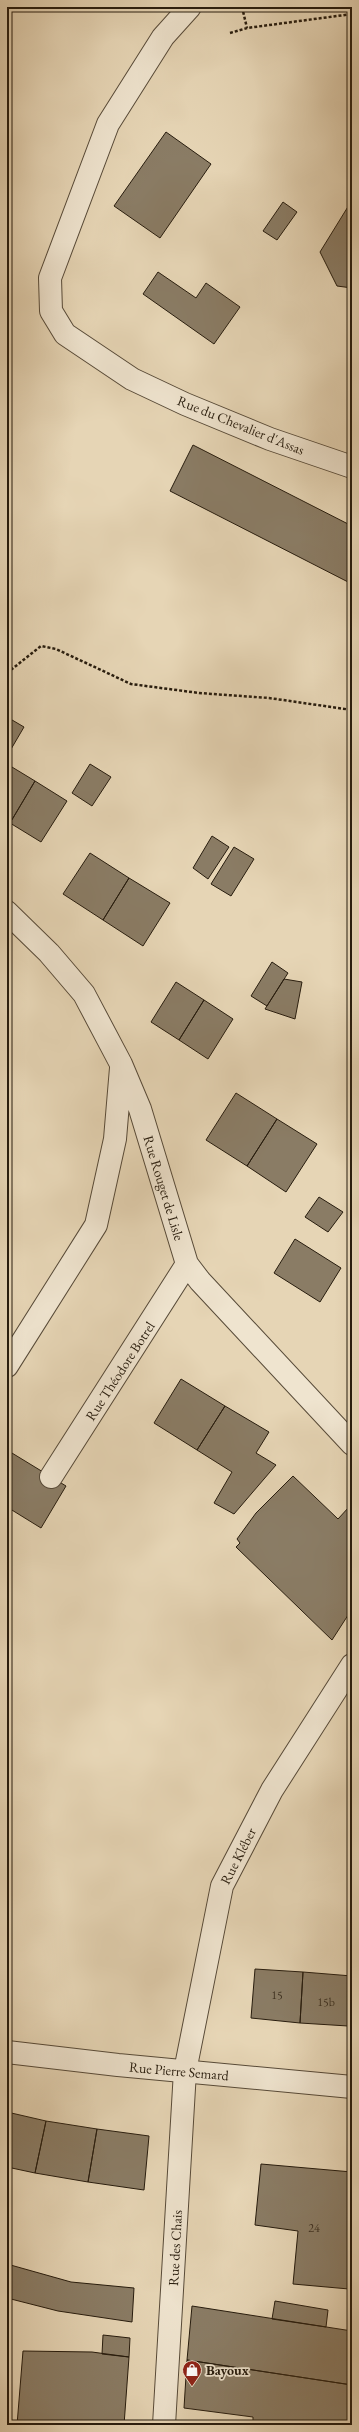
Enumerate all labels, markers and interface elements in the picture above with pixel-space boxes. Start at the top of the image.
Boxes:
street label: Rue du Chevalier d'Assas [175,391,308,459]
street label: Rue Rouget de Lisle [139,1133,189,1243]
street label: Rue Théodore Botrel [81,1318,159,1424]
street label: Rue Kléber [216,1824,260,1887]
house number: 15 [271,1987,283,2003]
house number: 15b [317,1994,335,2010]
street label: Rue Pierre Semard [128,2058,231,2084]
street label: Rue des Chais [164,2209,186,2287]
house number: 24 [308,2220,320,2236]
shop icon: Bayoux [181,2359,203,2387]
place label: Bayoux [206,2361,249,2379]

